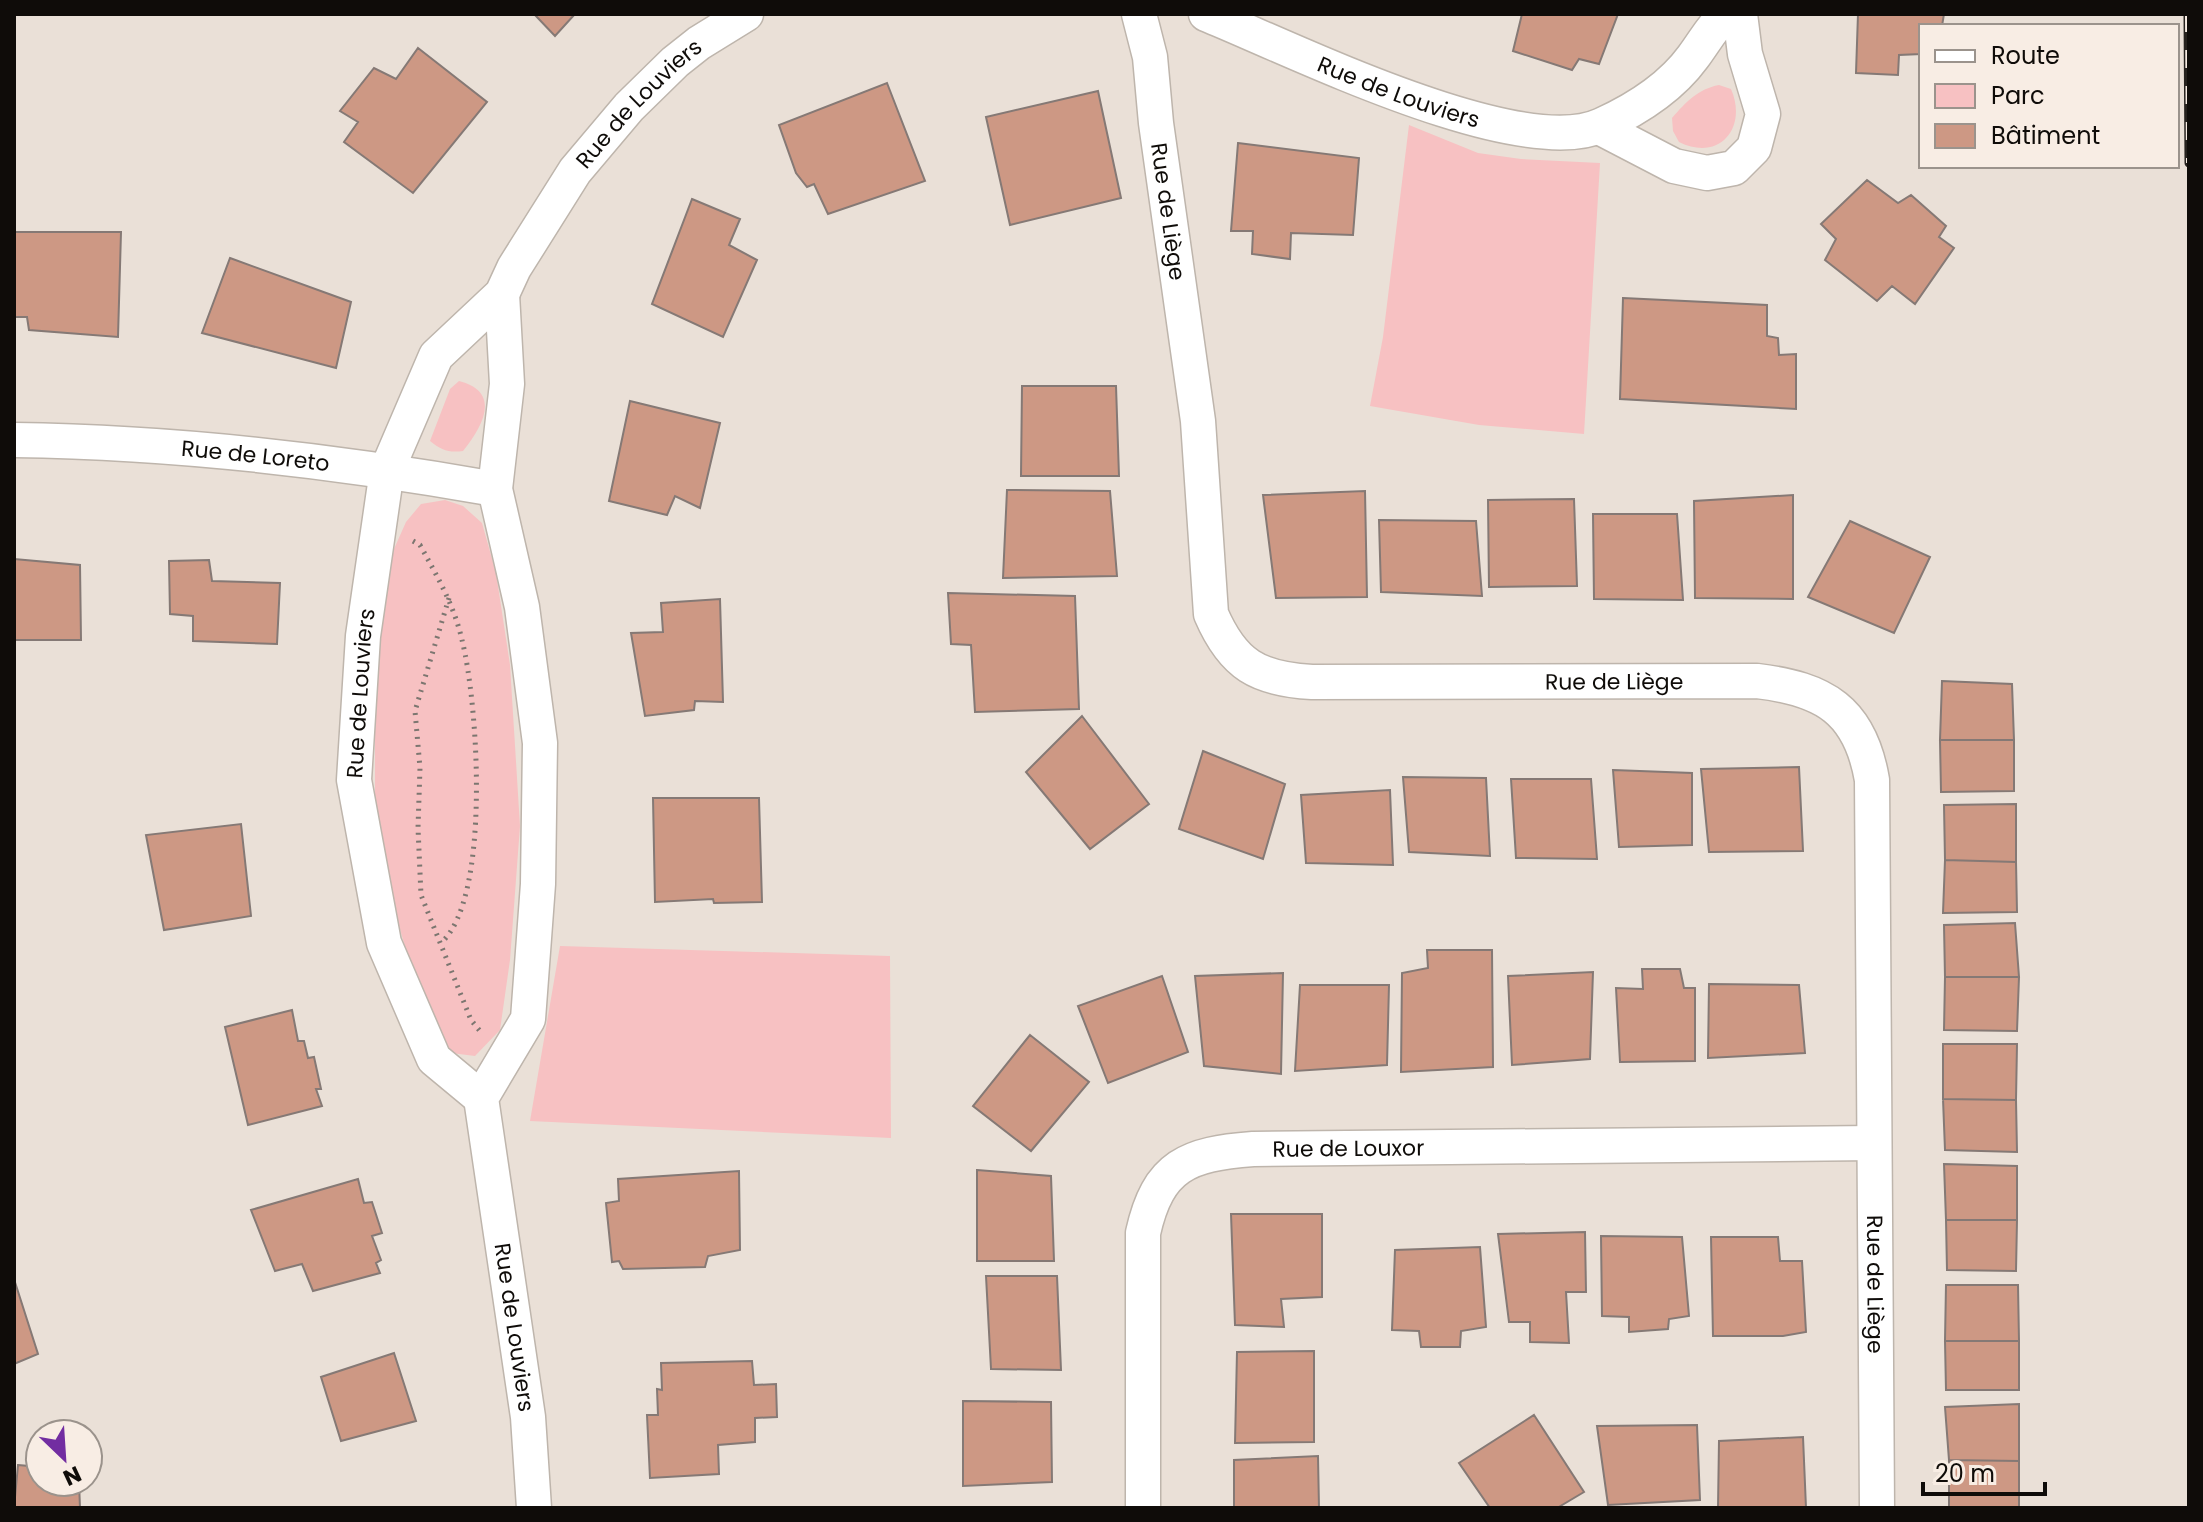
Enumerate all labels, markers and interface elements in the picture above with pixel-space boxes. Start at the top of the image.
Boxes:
legend [1919,24,2179,168]
street label: Rue de Louviers [568,31,708,175]
text: Route [1991,39,2060,72]
street label: Rue de Louviers [1313,48,1483,135]
text: Parc [1991,79,2045,112]
text: Bâtiment [1991,119,2100,152]
street label: Rue de Liège [1143,141,1193,282]
street label: Rue de Loreto [180,432,331,479]
street label: Rue de Louviers [339,606,382,779]
street label: Rue de Liège [1545,666,1683,697]
street label: Rue de Louxor [1272,1132,1424,1164]
street label: Rue de Liège [1859,1215,1891,1354]
street label: Rue de Louviers [487,1241,543,1414]
north arrow [24,1418,104,1498]
scale bar [1923,1446,2045,1496]
text: 20 m [1935,1457,1995,1490]
text: N [58,1458,86,1493]

